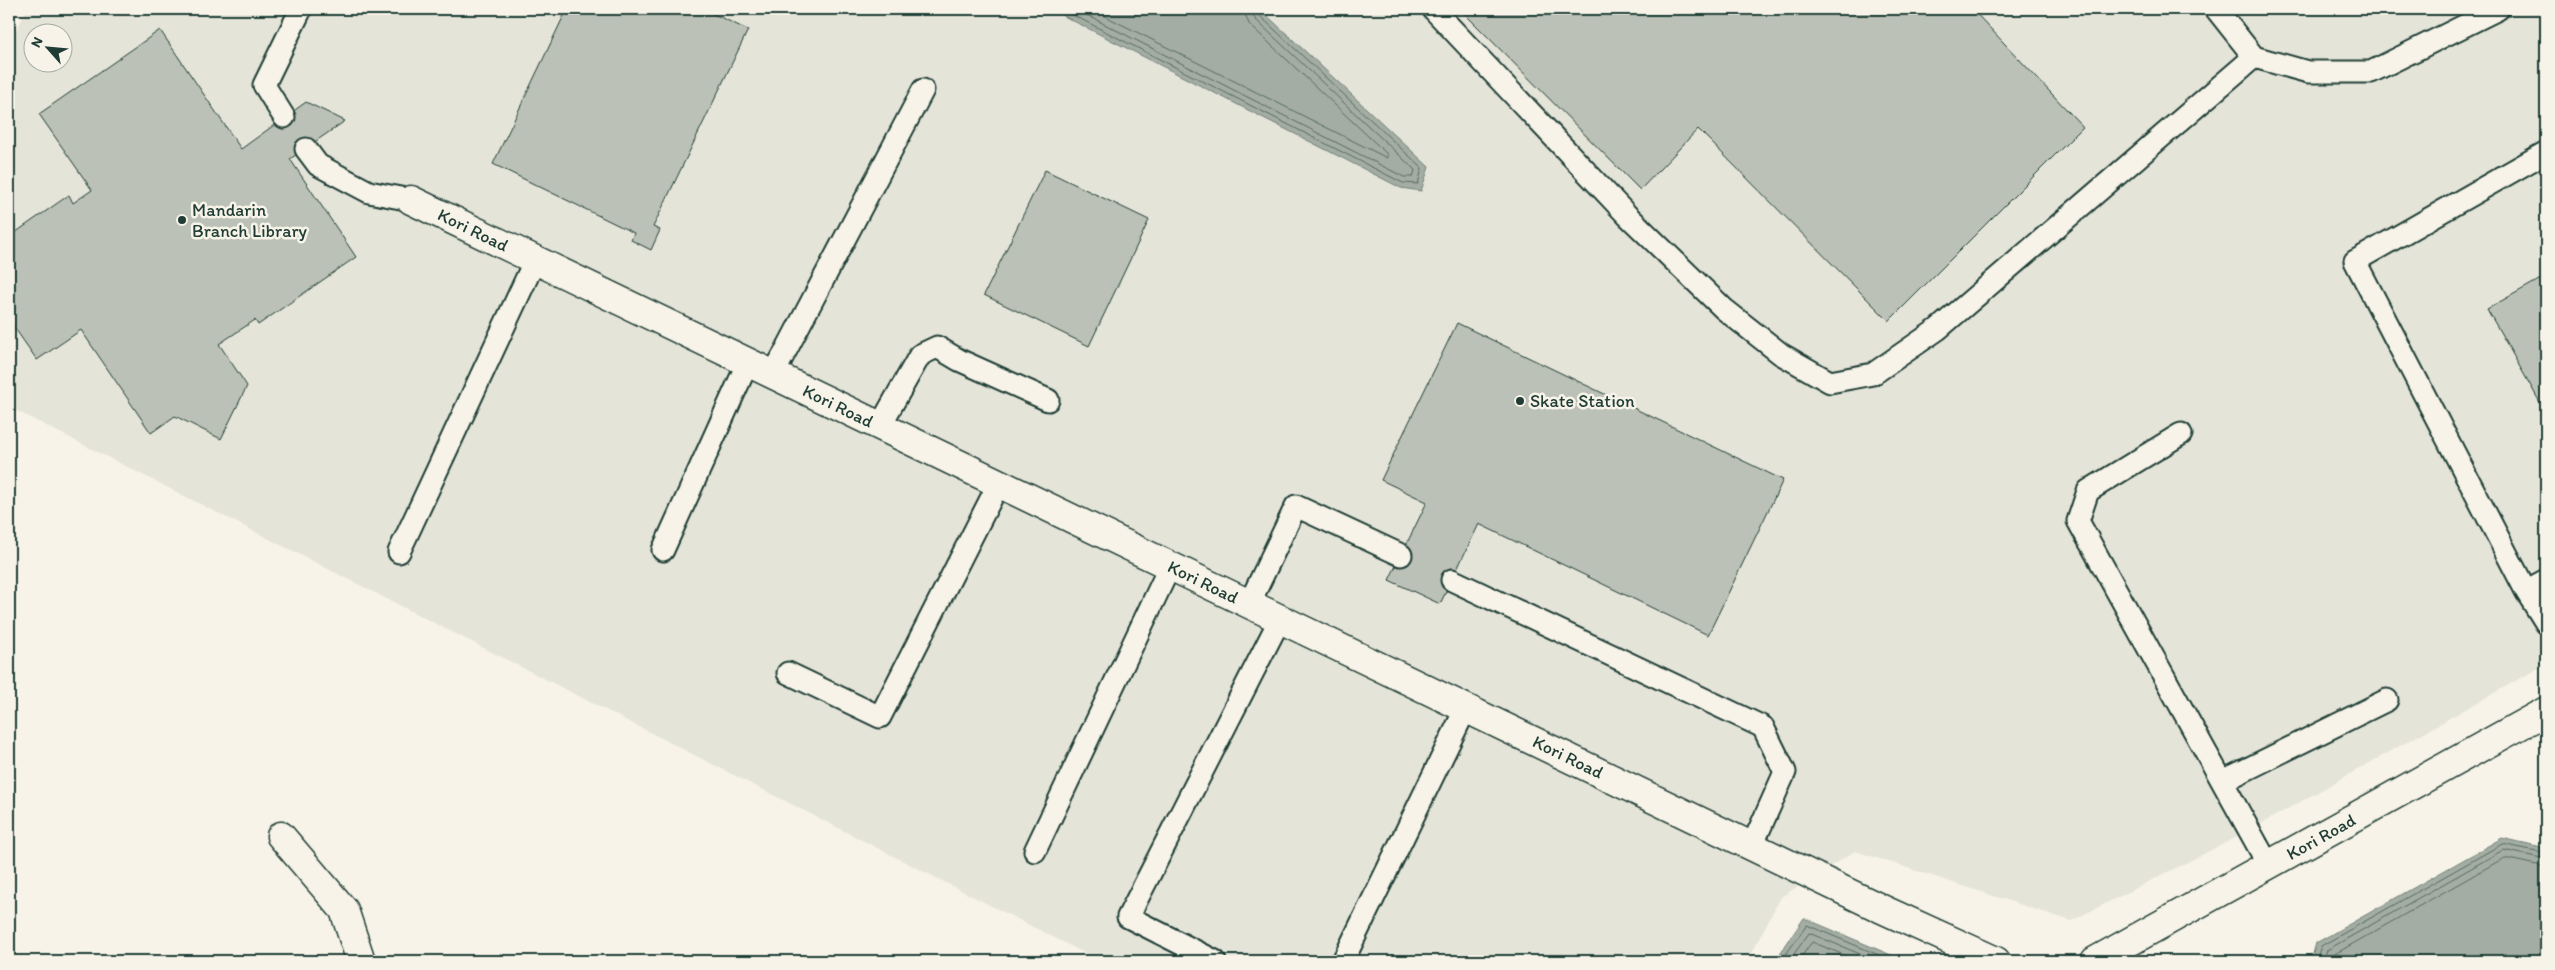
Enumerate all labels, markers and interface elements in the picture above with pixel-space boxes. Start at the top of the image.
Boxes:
north arrow [22,22,72,72]
text: N [27,34,47,50]
place label: Mandarin Branch Library [192,199,308,242]
street label: Kori Road [434,204,512,257]
marker: Mandarin Branch Library [176,214,188,226]
street label: Kori Road [799,380,877,433]
place label: Skate Station [1530,390,1635,412]
marker: Skate Station [1514,395,1526,407]
street label: Kori Road [1164,556,1242,609]
street label: Kori Road [1529,731,1607,784]
street label: Kori Road [2283,809,2360,865]

